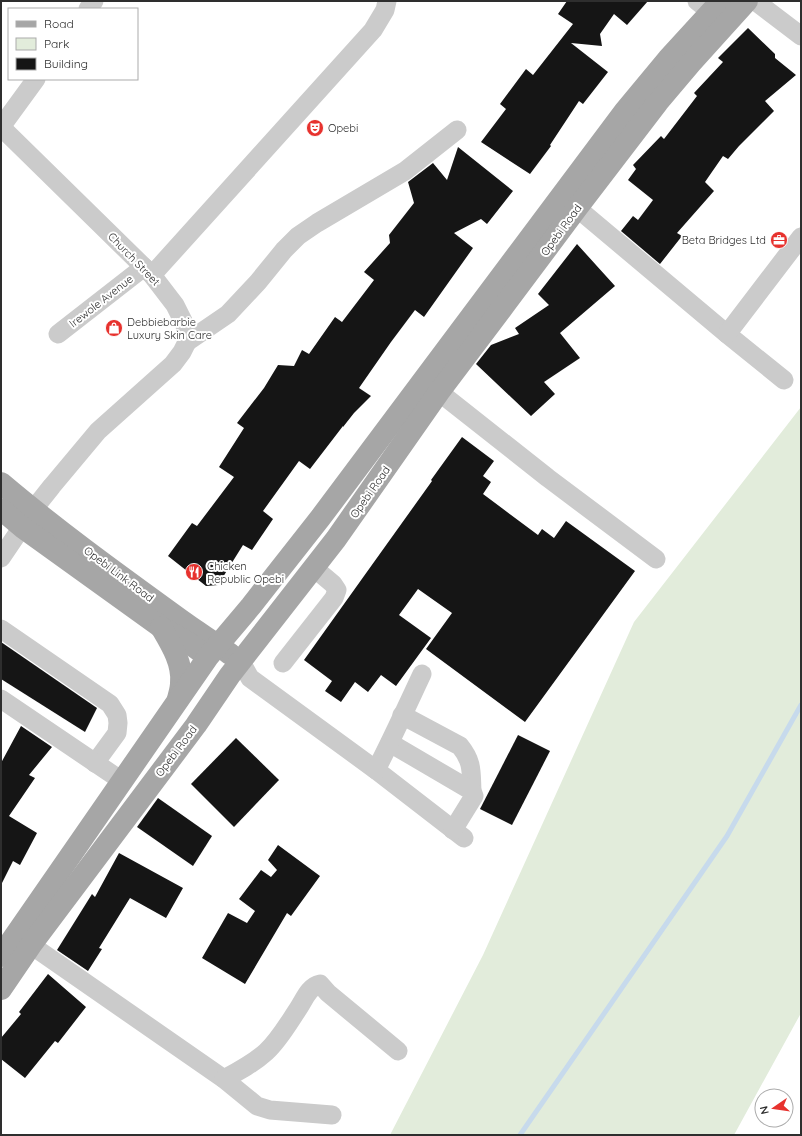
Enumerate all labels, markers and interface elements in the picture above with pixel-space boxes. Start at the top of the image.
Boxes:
legend [8,8,138,80]
text: Road [44,16,74,31]
text: Park [44,36,69,51]
text: Building [44,56,88,71]
theatre icon: Opebi [305,118,325,138]
place label: Opebi [328,121,358,135]
street label: Opebi Road [538,201,584,259]
street label: Church Street [105,229,163,289]
office icon: Beta Bridges Ltd [769,230,789,250]
place label: Beta Bridges Ltd [682,233,766,247]
street label: Irewole Avenue [66,272,136,330]
place label: Debbiebarbie Luxury Skin Care [127,315,212,342]
shop icon: Debbiebarbie Luxury Skin Care [104,318,124,338]
street label: Opebi Road [347,463,393,521]
street label: Opebi Link Road [81,543,157,605]
place label: Chicken Republic Opebi [207,559,284,586]
restaurant icon: Chicken Republic Opebi [184,562,204,582]
street label: Opebi Road [152,723,200,779]
north arrow [754,1088,794,1128]
text: N [757,1105,772,1116]

